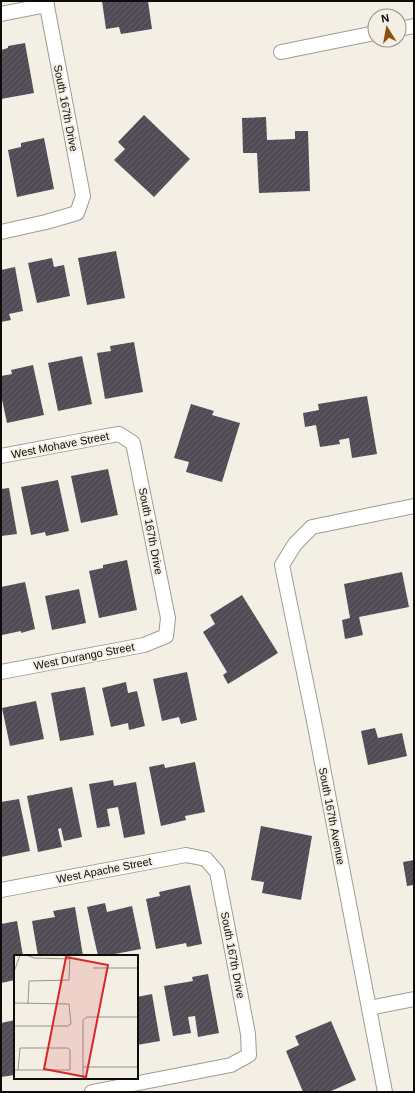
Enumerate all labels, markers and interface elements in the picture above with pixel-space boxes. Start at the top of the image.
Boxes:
north arrow [367,8,407,48]
text: N [380,12,390,25]
street label: South 167th Drive [52,64,80,152]
street label: West Mohave Street [10,430,110,460]
street label: South 167th Drive [137,487,165,575]
street label: West Durango Street [33,640,135,672]
street label: South 167th Avenue [317,766,347,866]
street label: West Apache Street [55,855,153,885]
street label: South 167th Drive [219,911,247,999]
inset map [14,955,138,1079]

